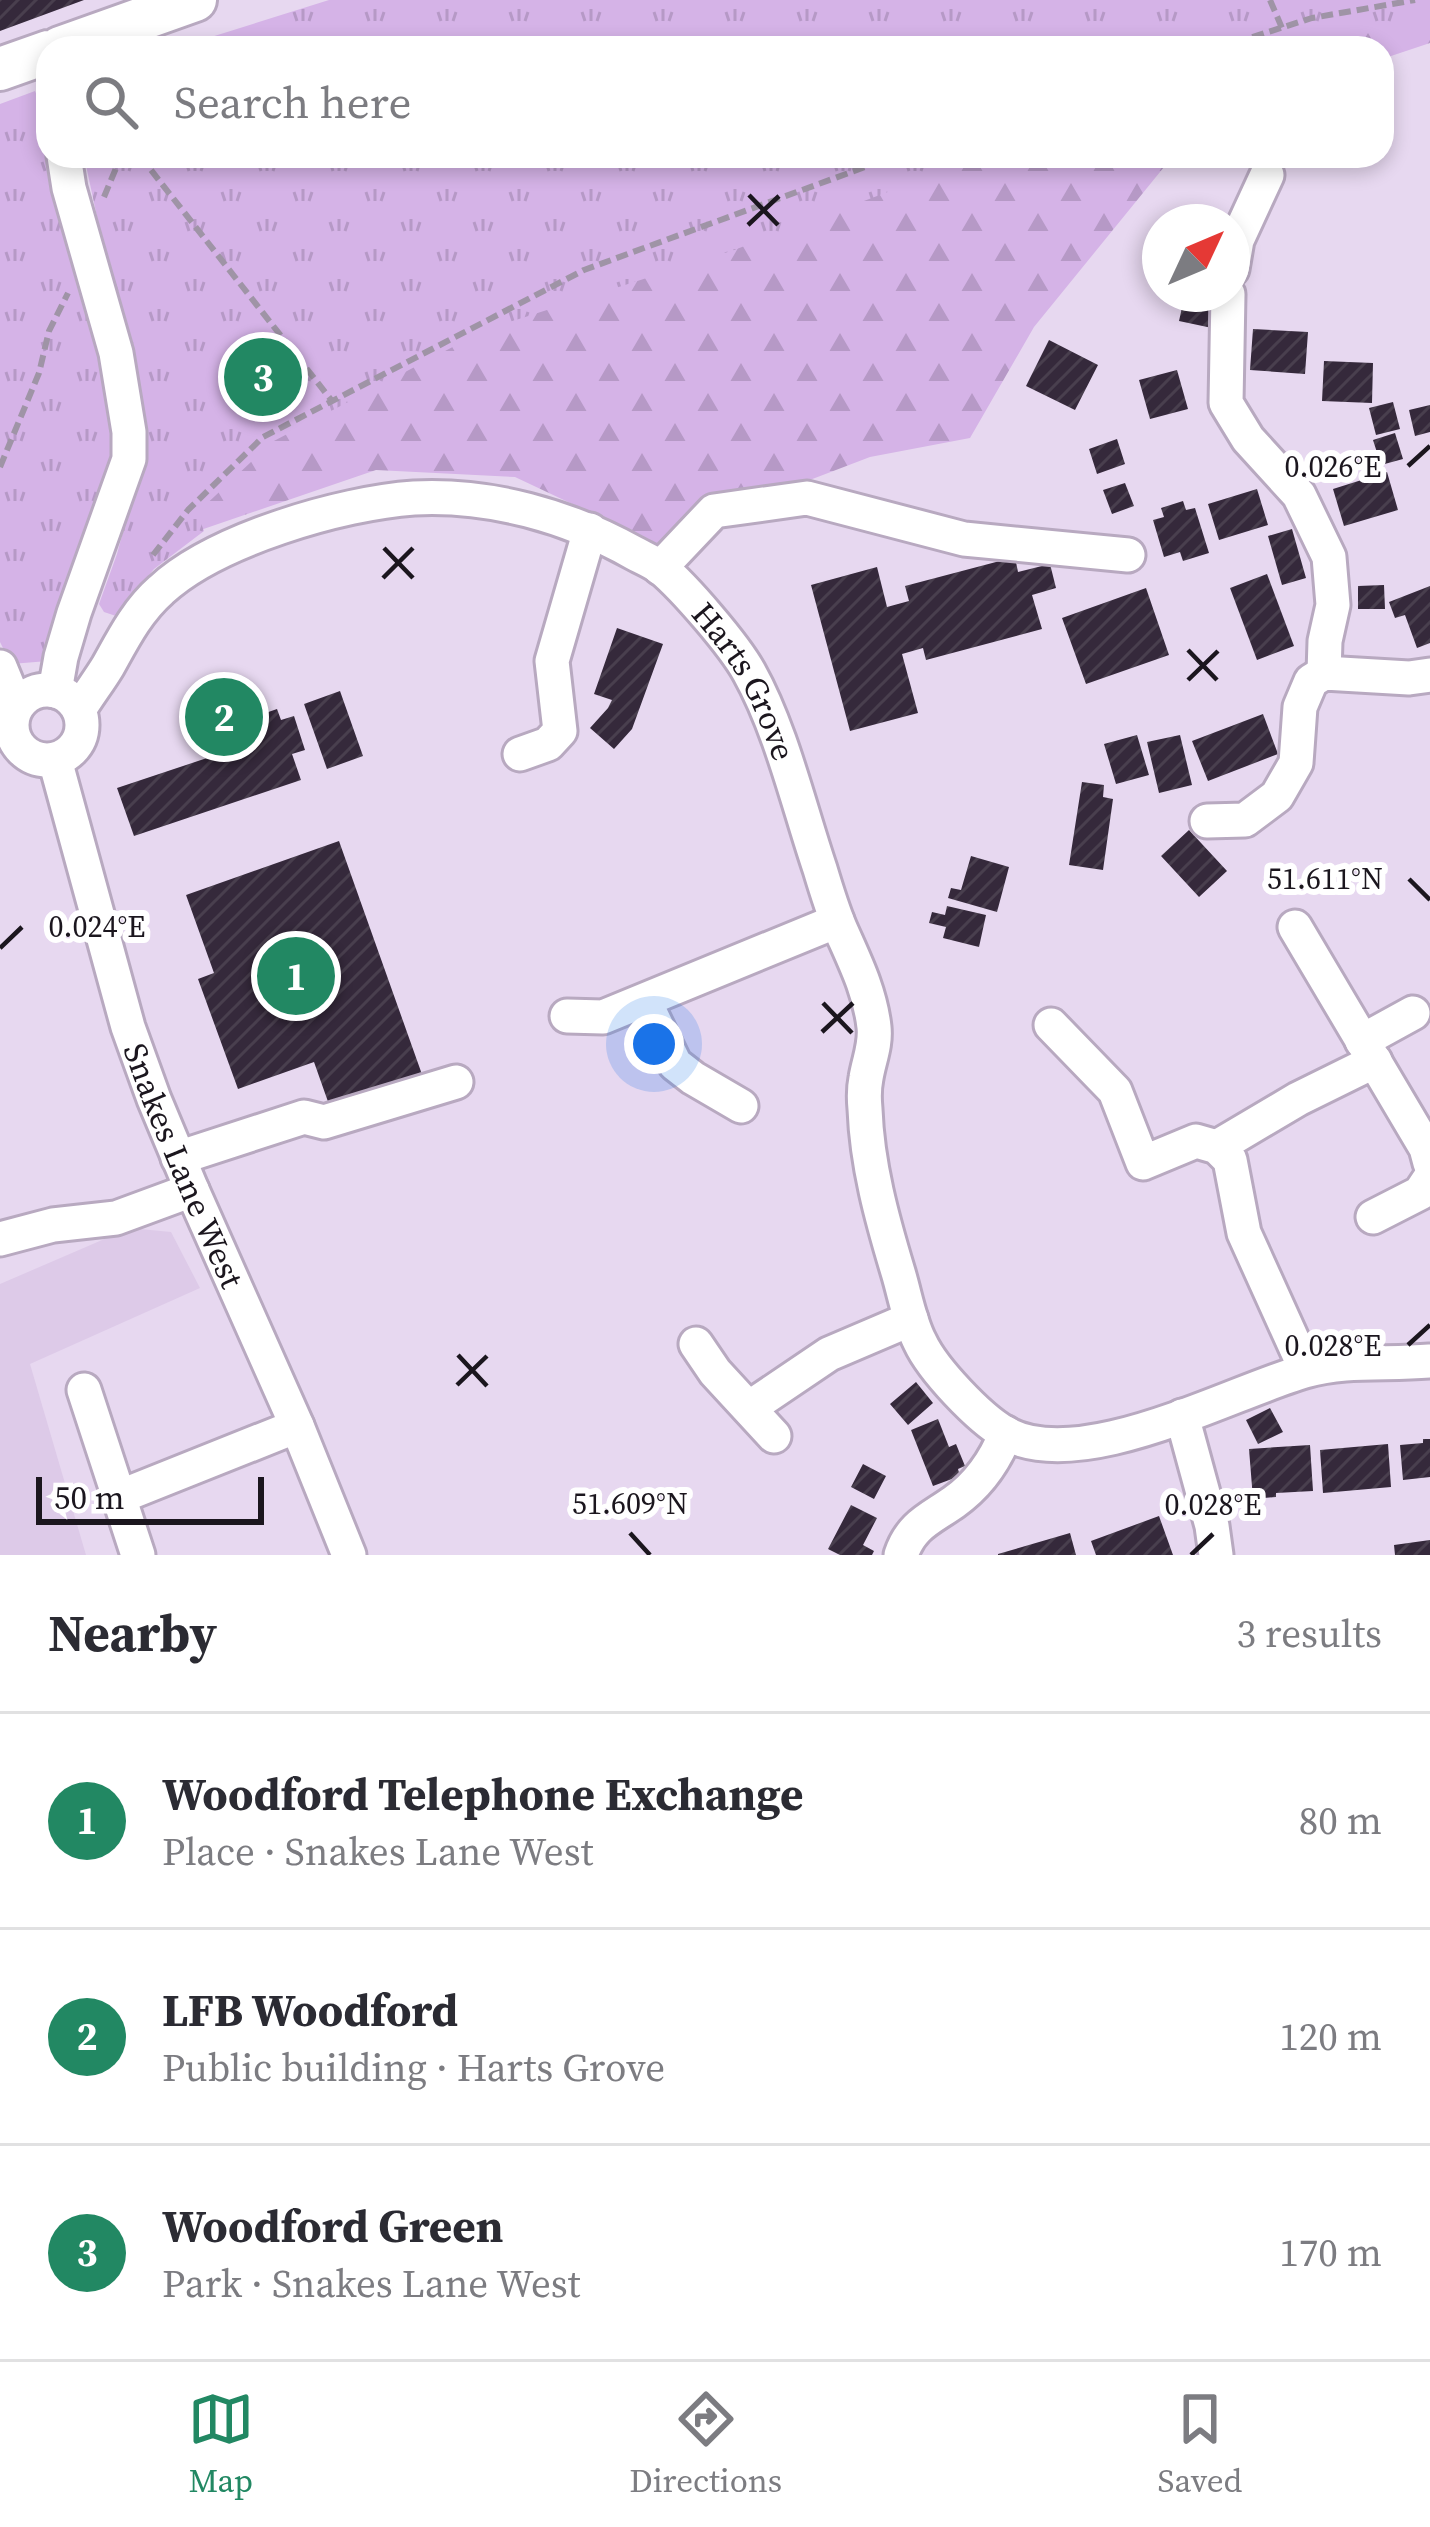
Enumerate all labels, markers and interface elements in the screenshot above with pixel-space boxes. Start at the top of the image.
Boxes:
search box [36,36,1394,168]
icon: search [78,69,144,135]
text: Search here [174,71,411,133]
north arrow [1142,204,1250,312]
pin: 3 [224,332,302,422]
text: 0.026°E [1285,446,1381,487]
street label: Harts Grove [682,592,807,766]
pin: 2 [185,672,263,762]
text: 51.611°N [1267,858,1383,899]
text: 0.024°E [49,906,145,947]
pin: 1 [257,931,335,1021]
your location [624,1014,684,1074]
street label: Snakes Lane West [113,1037,255,1295]
text: 0.028°E [1285,1325,1381,1366]
scale bar [36,1471,264,1524]
text: 50 m [54,1475,124,1520]
text: 51.609°N [572,1483,688,1524]
text: 0.028°E [1165,1484,1261,1525]
text: Nearby [48,1598,217,1668]
text: 3 results [1237,1607,1382,1660]
text: Woodford Telephone Exchange [162,1763,803,1825]
text: 1 [76,1794,98,1847]
text: 80 m [1299,1794,1382,1847]
text: Place · Snakes Lane West [162,1825,593,1878]
text: LFB Woodford [162,1979,458,2041]
text: 2 [76,2010,98,2063]
text: 120 m [1279,2010,1382,2063]
text: Public building · Harts Grove [162,2041,665,2094]
text: Woodford Green [162,2195,503,2257]
text: 3 [76,2226,98,2279]
text: 170 m [1279,2226,1382,2279]
text: Park · Snakes Lane West [162,2257,580,2310]
tab: Map [188,2386,254,2503]
tab: Directions [629,2386,782,2503]
tab: Saved [1158,2386,1242,2503]

